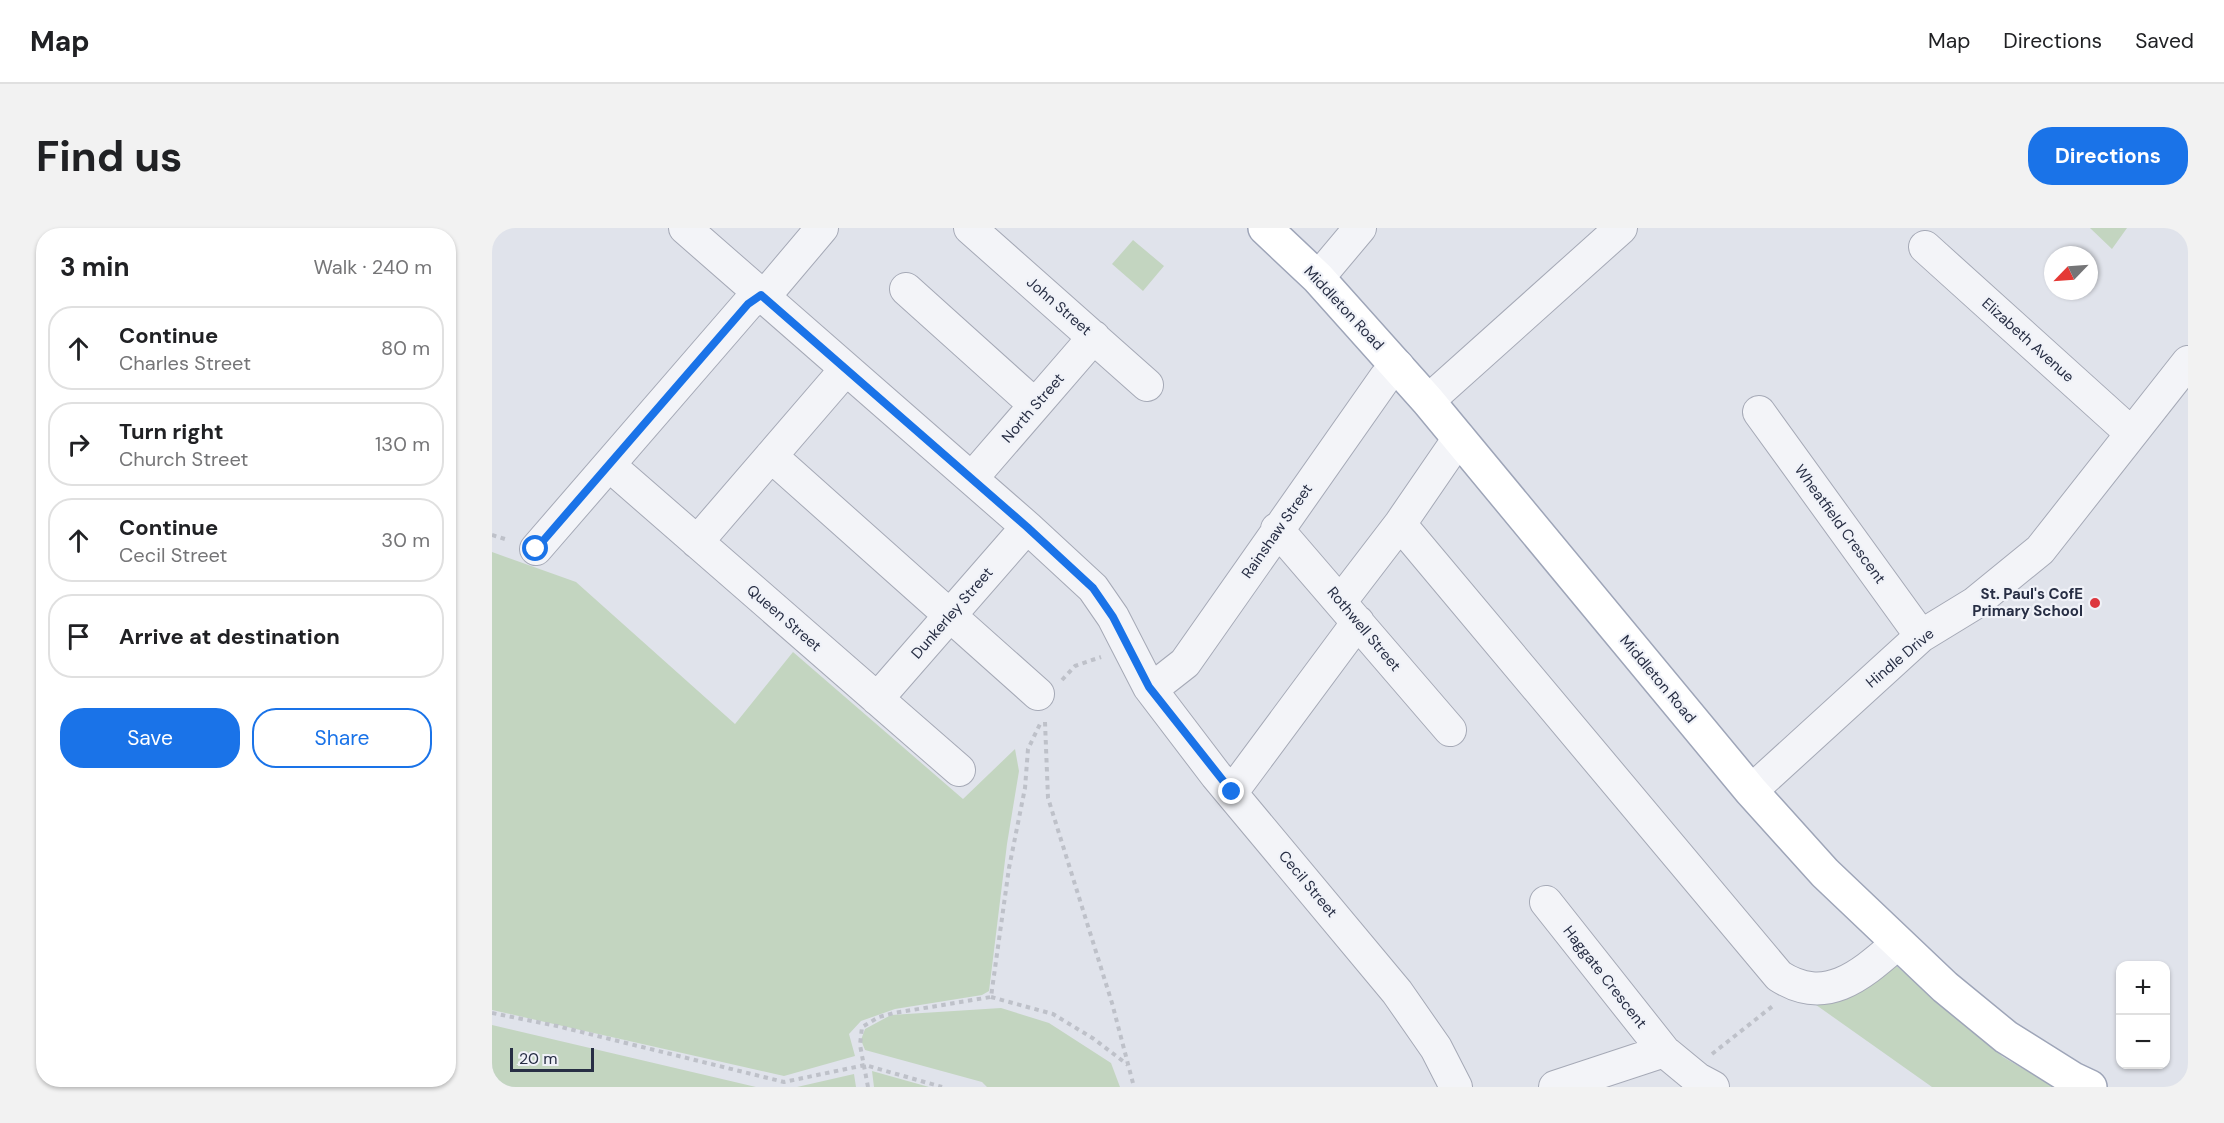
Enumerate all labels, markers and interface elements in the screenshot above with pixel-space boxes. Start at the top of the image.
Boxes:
text: Map [30,23,90,60]
text: Map [1928,27,1970,55]
text: Directions [2003,27,2102,55]
text: Saved [2135,27,2194,55]
button: Directions [2028,127,2188,185]
text: Find us [36,129,182,184]
north arrow [2044,246,2098,300]
text: 3 min [60,250,129,284]
text: Walk · 240 m [313,254,432,280]
street label: Middleton Road [1300,261,1388,355]
street label: John Street [1022,272,1096,340]
street label: Elizabeth Avenue [1978,293,2078,387]
text: Continue [119,321,218,350]
icon: ahead [62,332,95,365]
text: 80 m [381,335,430,361]
text: Charles Street [119,350,251,376]
street label: North Street [997,369,1069,447]
text: Turn right [119,417,224,446]
icon: right [62,428,95,461]
text: 130 m [375,431,430,457]
text: Church Street [119,446,248,472]
street label: Wheatfield Crescent [1790,460,1890,588]
street label: Rainshaw Street [1237,480,1317,582]
text: Continue [119,513,218,542]
icon: ahead [62,524,95,557]
text: 30 m [381,527,430,553]
route start [522,535,548,561]
text: Cecil Street [119,542,227,568]
street label: Dunkerley Street [907,563,997,663]
street label: Queen Street [743,580,826,656]
street label: Rothwell Street [1323,583,1405,676]
place label: St. Paul's CofE Primary School [1972,584,2083,621]
marker: St. Paul's CofE Primary School [2088,596,2102,610]
icon: arrive [62,620,95,653]
text: Arrive at destination [119,622,340,651]
street label: Hindle Drive [1862,624,1938,692]
street label: Middleton Road [1615,631,1701,727]
button: Save [60,708,240,768]
button: Share [252,708,432,768]
route end [1218,778,1244,804]
street label: Cecil Street [1274,846,1342,922]
street label: Haggate Crescent [1559,922,1651,1032]
map controls [2116,961,2170,1069]
button: + [2116,961,2170,1015]
button: − [2116,1015,2170,1069]
scale bar [510,1045,594,1072]
text: 20 m [519,1048,558,1069]

